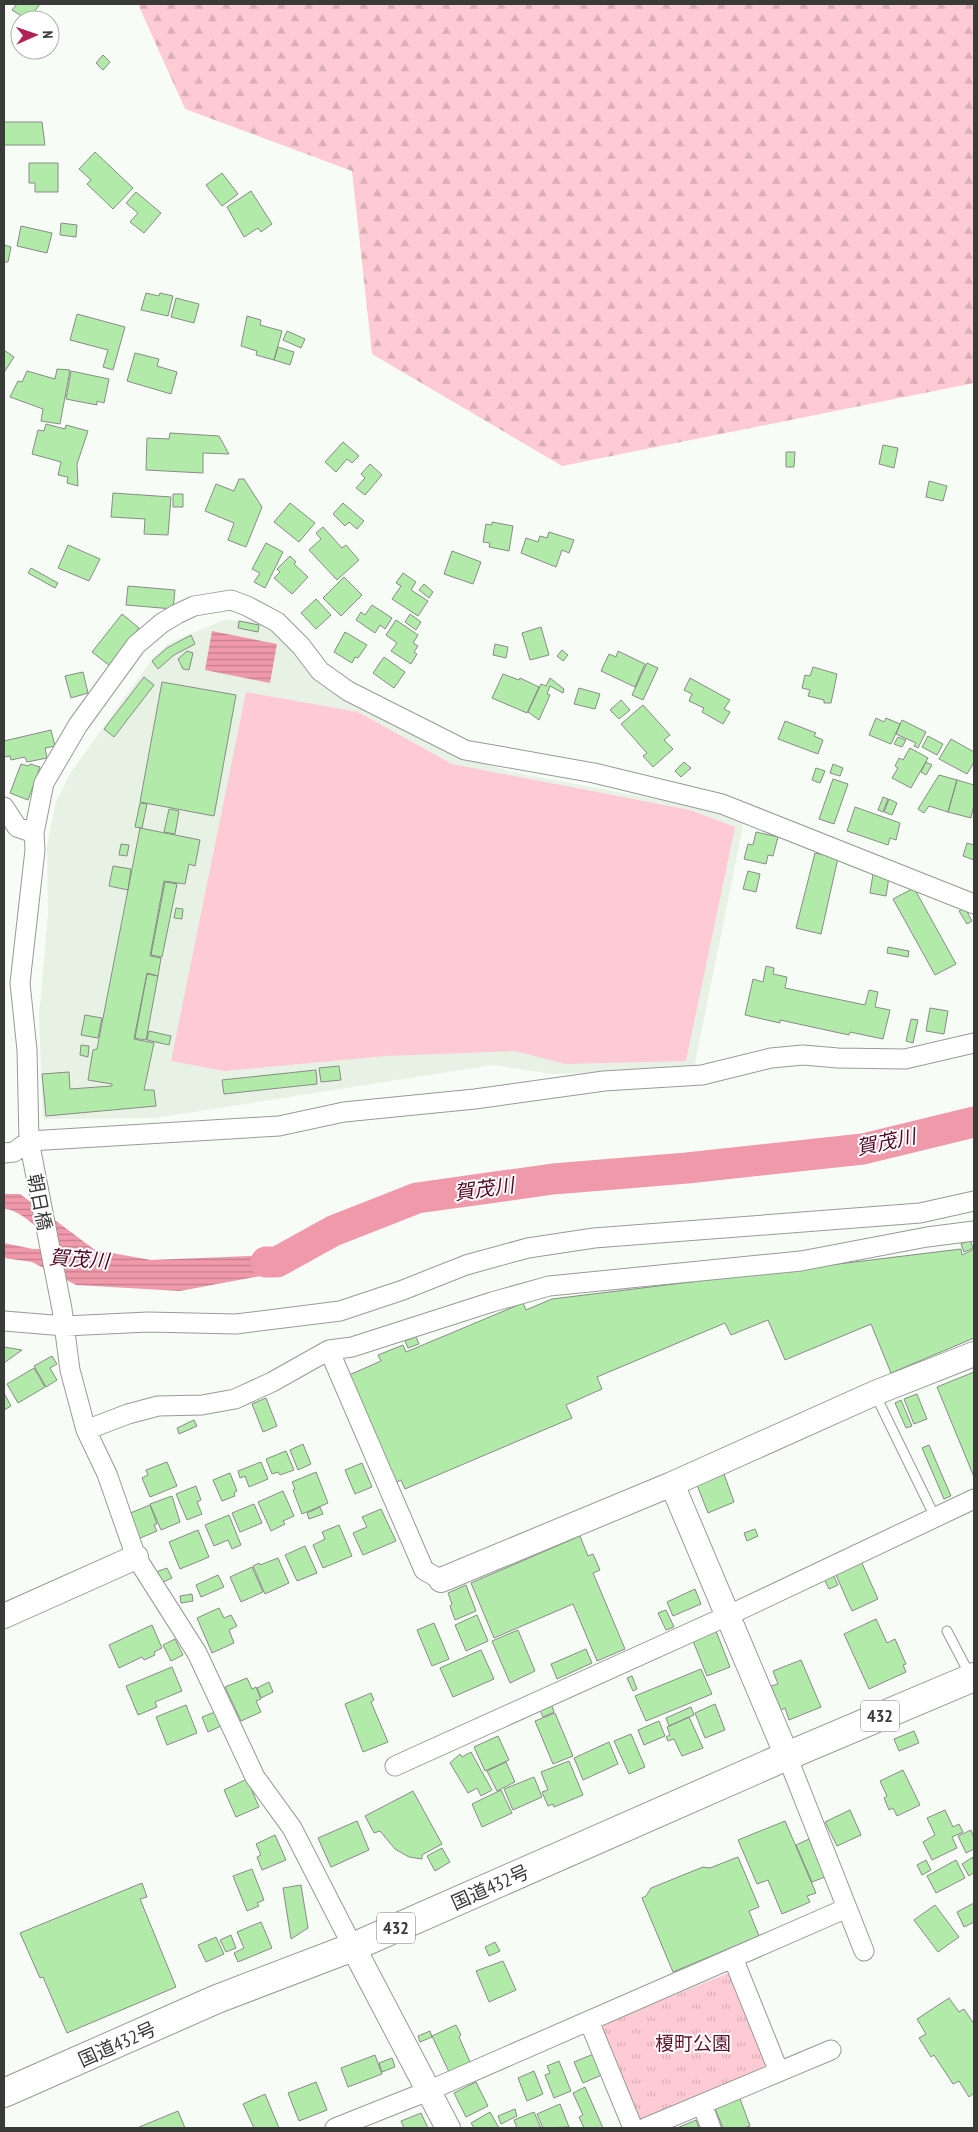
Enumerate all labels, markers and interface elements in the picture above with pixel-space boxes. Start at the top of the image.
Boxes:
north arrow [10,10,60,60]
text: N [39,30,57,39]
water label: 賀茂川 [854,1123,920,1161]
street label: 朝日橋 [23,1172,57,1232]
water label: 賀茂川 [452,1172,517,1206]
water label: 賀茂川 [48,1244,112,1274]
road number: 432 [861,1700,899,1732]
street label: 国道432号 [447,1859,533,1915]
road number: 432 [377,1912,415,1944]
street label: 国道432号 [74,2016,160,2072]
park label: 榎町公園 [655,2031,731,2055]

